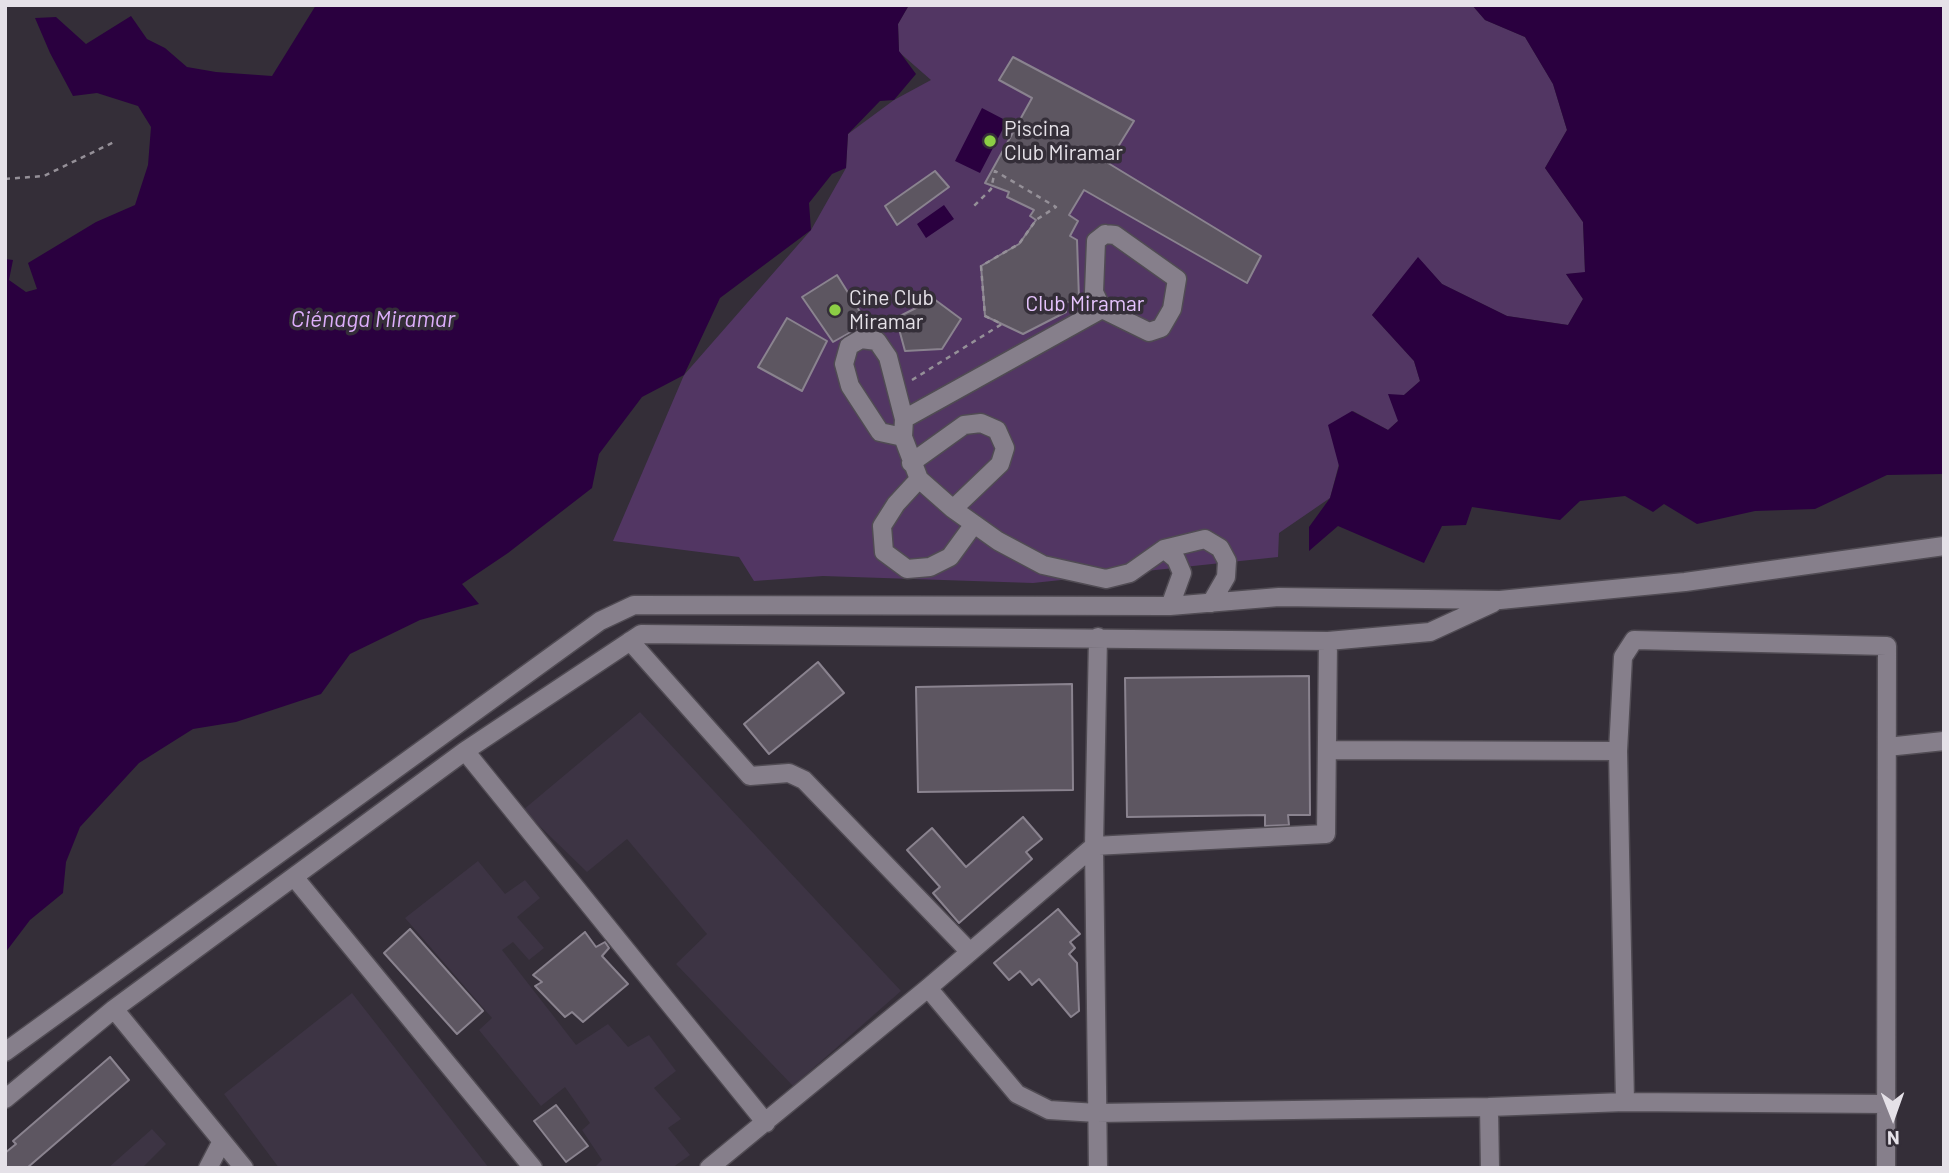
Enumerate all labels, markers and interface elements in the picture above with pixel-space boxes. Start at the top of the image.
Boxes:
place label: Piscina Club Miramar [1004,116,1123,166]
marker: Piscina Club Miramar [982,133,998,149]
place label: Cine Club Miramar [849,285,934,335]
park label: Club Miramar [1026,291,1144,317]
marker: Cine Club Miramar [827,302,843,318]
water label: Ciénaga Miramar [291,305,455,333]
north arrow [1858,1082,1928,1152]
text: N [1887,1127,1900,1150]

